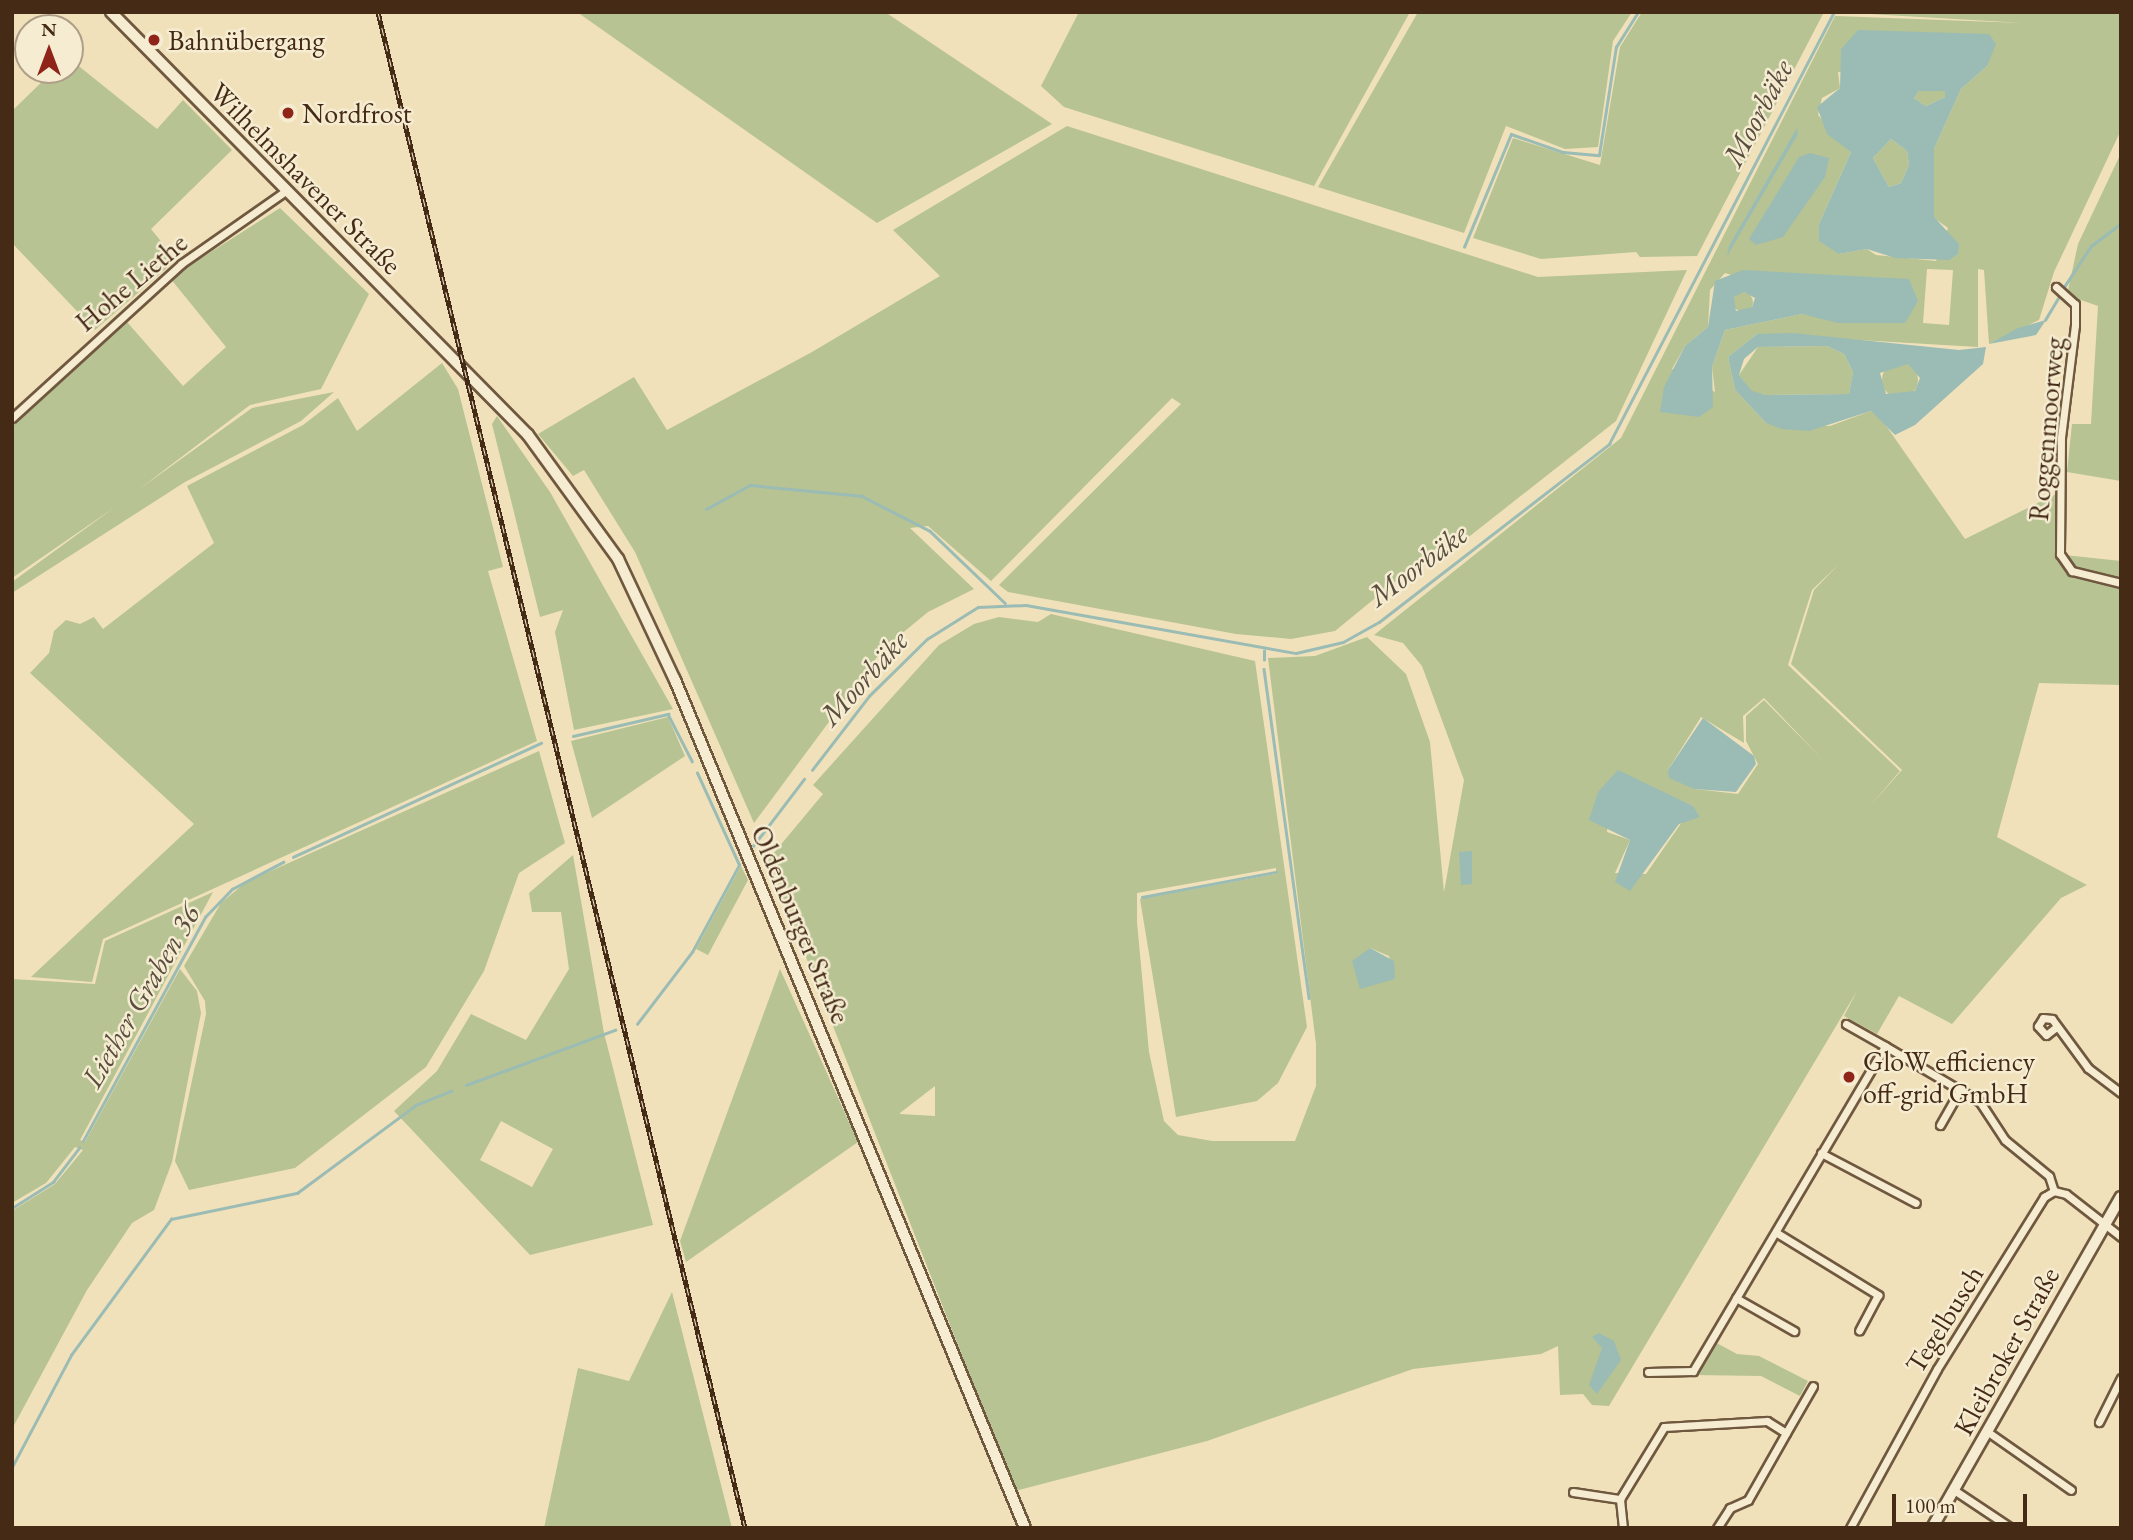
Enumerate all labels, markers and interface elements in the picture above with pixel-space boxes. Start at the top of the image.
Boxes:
north arrow [14,14,84,84]
text: N [41,17,57,42]
place label: Bahnübergang [168,23,325,57]
marker: Bahnübergang [146,32,162,48]
water label: Moorbäke [1715,54,1801,172]
street label: Wilhelmshavener Straße [203,75,409,281]
place label: Nordfrost [302,96,412,130]
marker: Nordfrost [280,105,296,121]
street label: Hohe Liethe [68,226,194,338]
street label: Roggenmoorweg [2021,336,2071,522]
water label: Moorbäke [1361,516,1475,614]
water label: Moorbäke [812,623,916,733]
street label: Oldenburger Straße [744,820,858,1028]
water label: Liether Graben 36 [74,898,208,1094]
place label: GloW efficiency off-grid GmbH [1863,1044,2035,1110]
marker: GloW efficiency off-grid GmbH [1841,1069,1857,1085]
street label: Tegelbusch [1898,1259,1990,1379]
street label: Kleibroker Straße [1946,1261,2066,1441]
scale bar [1895,1480,2030,1524]
text: 100 m [1905,1492,1956,1519]

